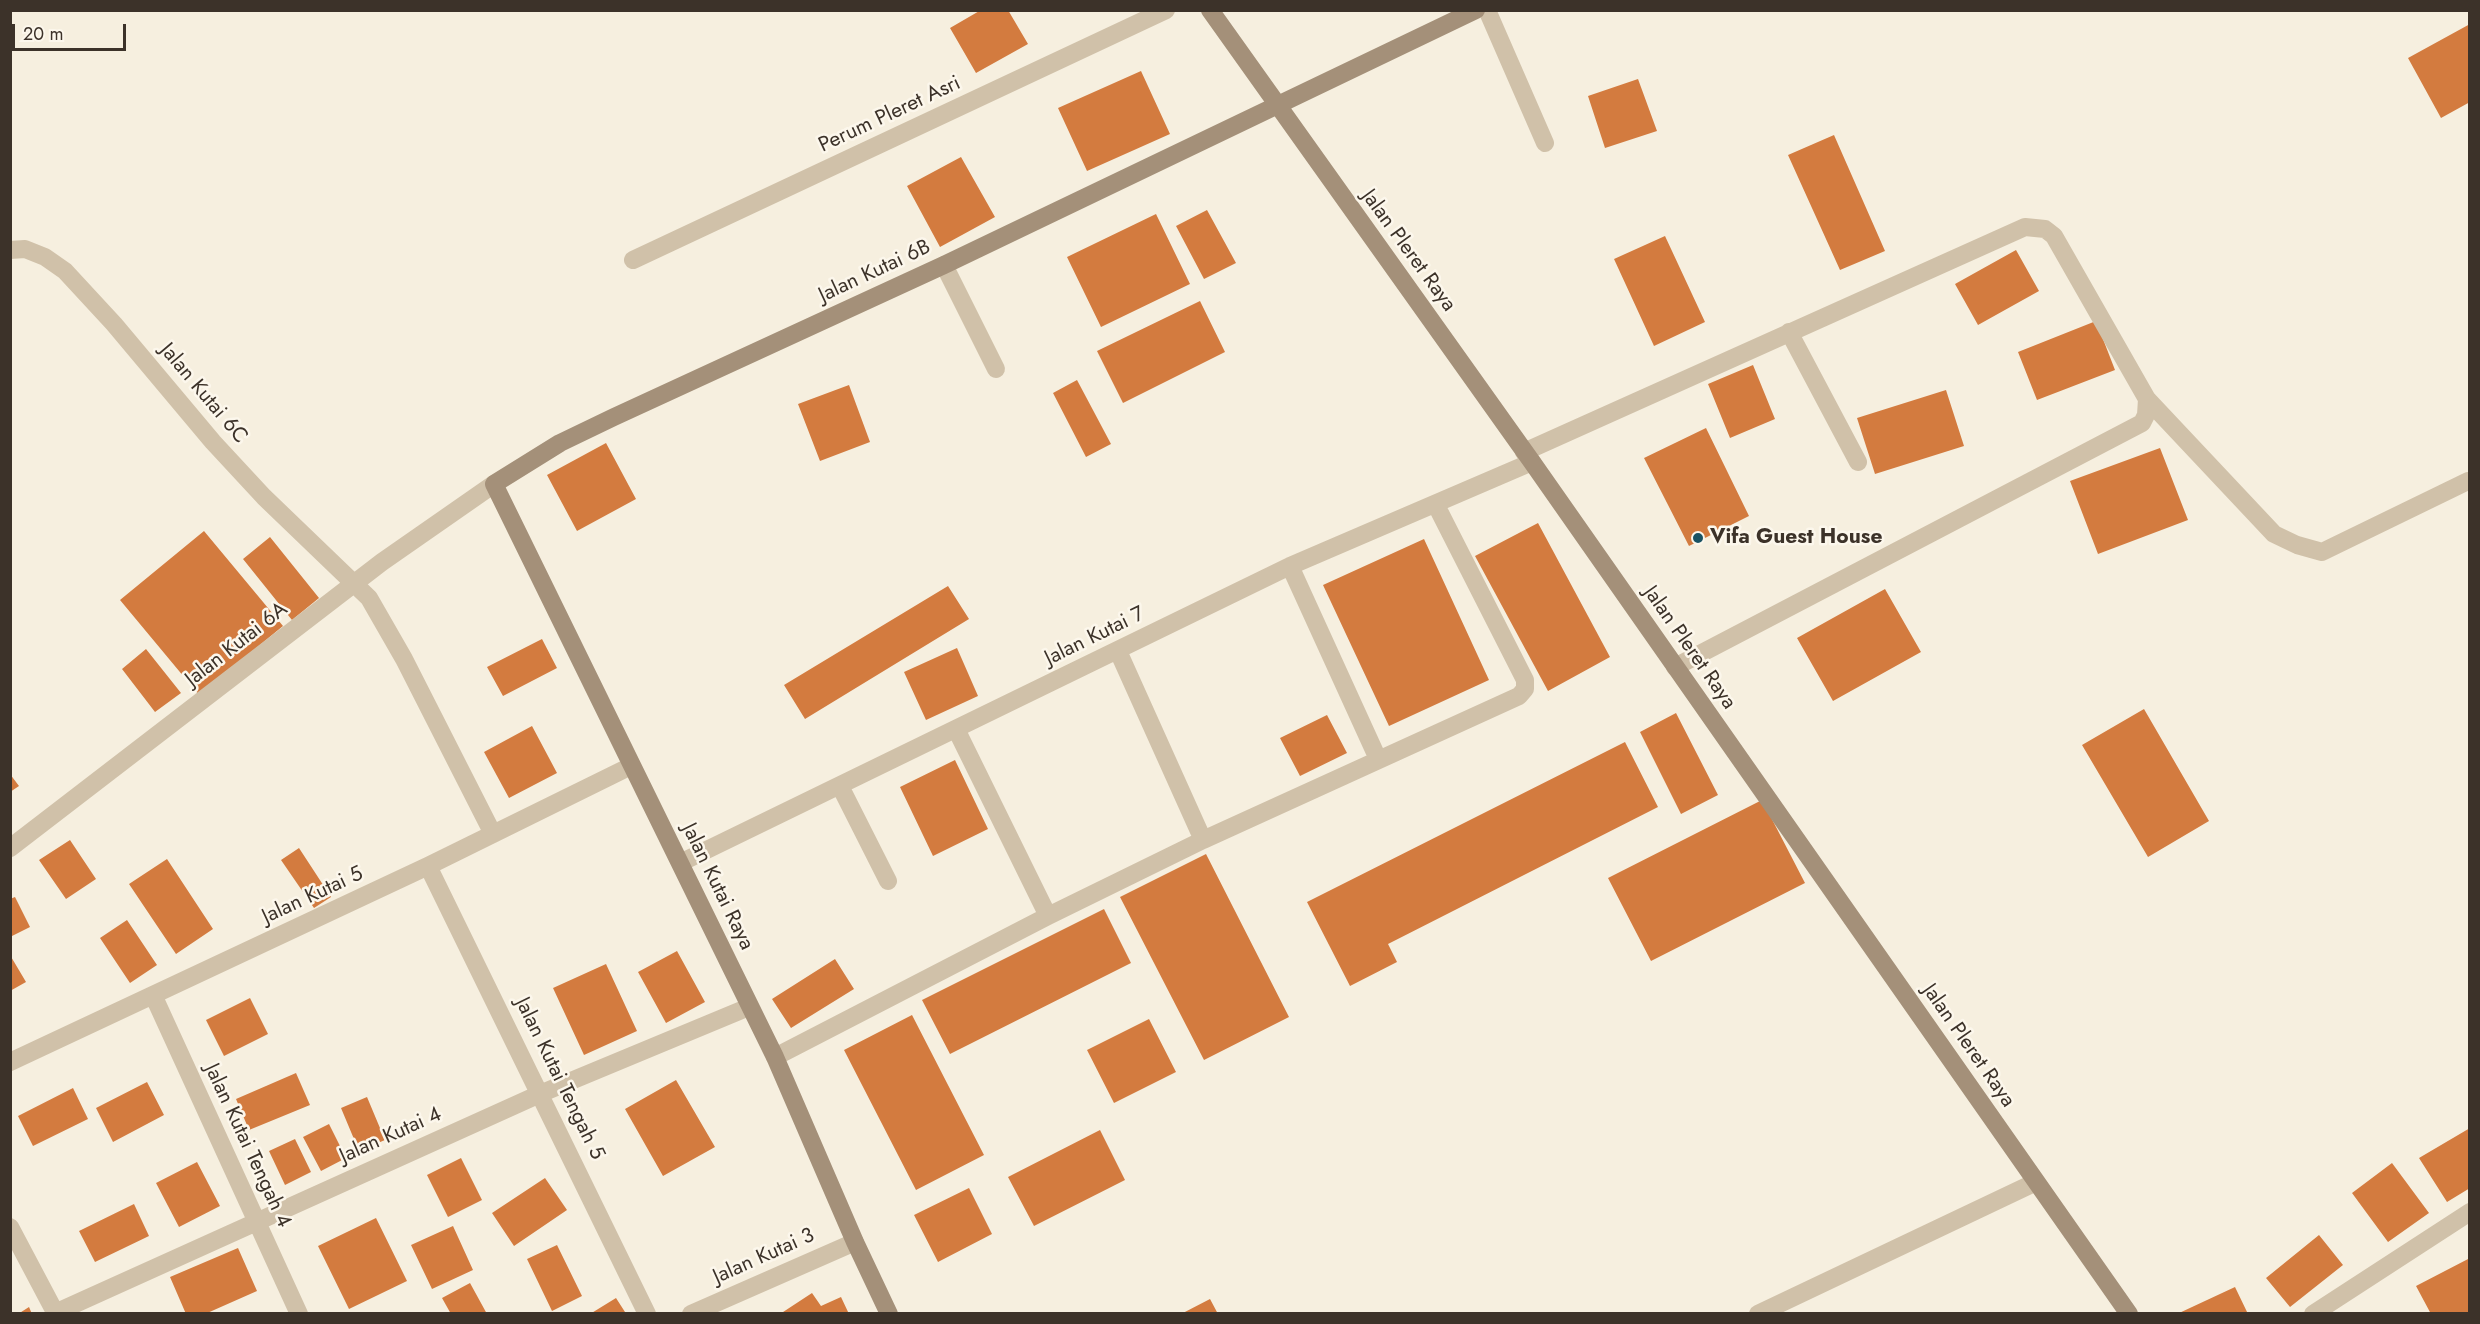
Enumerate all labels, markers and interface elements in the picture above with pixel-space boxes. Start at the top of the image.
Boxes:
scale bar [15,12,129,50]
text: 20 m [23,21,63,47]
street label: Perum Pleret Asri [815,71,965,159]
street label: Jalan Pleret Raya [1355,185,1461,317]
street label: Jalan Kutai 6B [815,235,935,309]
street label: Jalan Kutai 6C [154,339,252,449]
place label: Vifa Guest House [1710,525,1882,551]
marker: Vifa Guest House [1691,531,1705,545]
street label: Jalan Pleret Raya [1637,582,1741,714]
street label: Jalan Kutai 6A [181,597,293,693]
street label: Jalan Kutai 7 [1041,602,1149,672]
street label: Jalan Kutai Raya [676,820,758,954]
street label: Jalan Kutai 5 [259,862,367,930]
street label: Jalan Pleret Raya [1916,980,2020,1112]
street label: Jalan Kutai Tengah 5 [509,994,609,1164]
street label: Jalan Kutai Tengah 4 [198,1060,296,1232]
street label: Jalan Kutai 4 [336,1102,446,1170]
street label: Jalan Kutai 3 [710,1224,818,1290]

